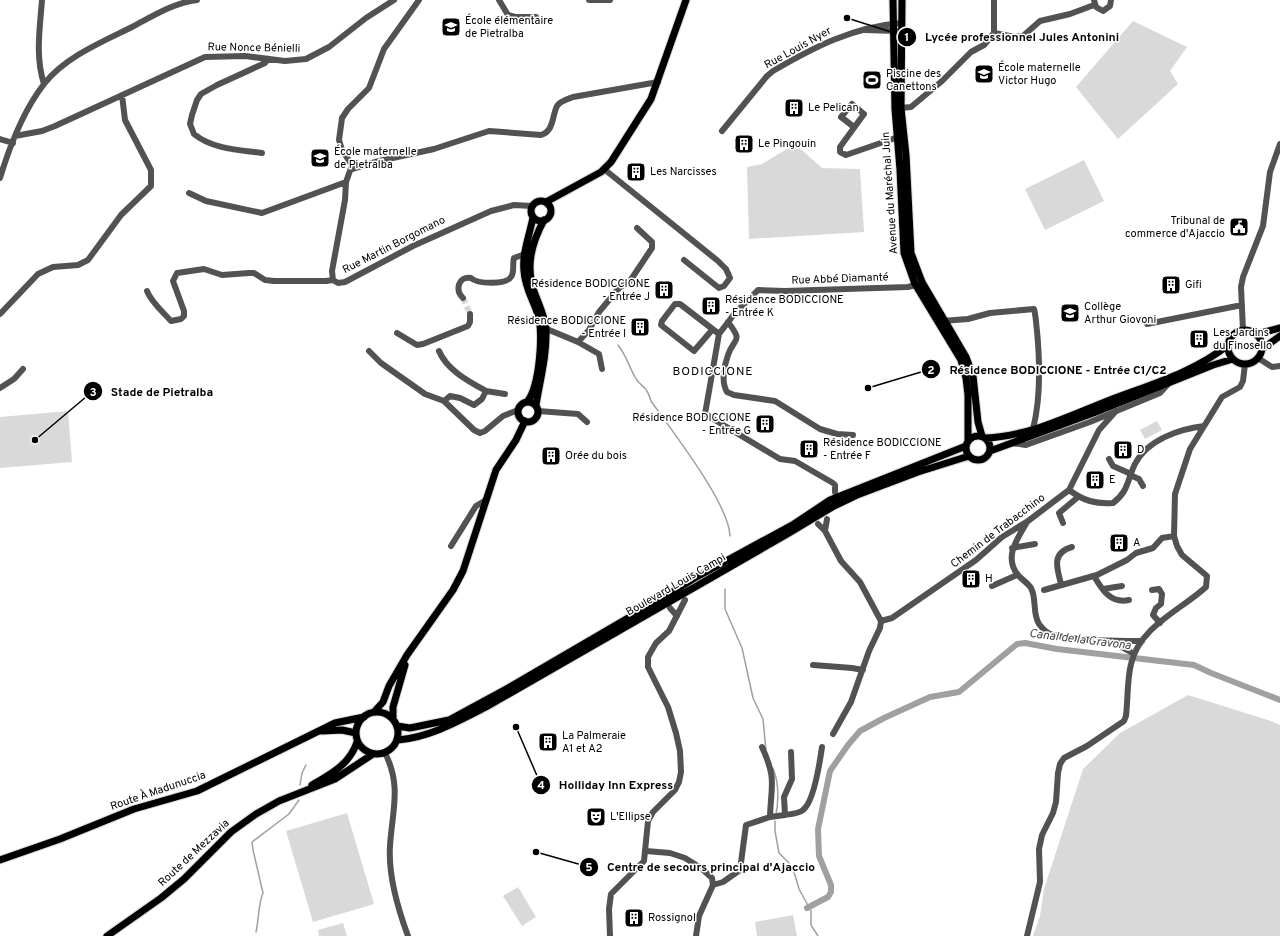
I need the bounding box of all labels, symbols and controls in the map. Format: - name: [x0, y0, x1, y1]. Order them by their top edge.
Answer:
- place label: École élémentaire de Pietralba: [465, 13, 553, 41]
- school or university icon: École élémentaire de Pietralba: [440, 16, 462, 38]
- street label: Rue Louis Nyer: [762, 23, 835, 72]
- callout: Lycée professionnel Jules Antonini: [897, 25, 1128, 49]
- text: 1: [905, 30, 909, 46]
- text: Lycée professionnel Jules Antonini: [925, 30, 1119, 46]
- street label: Rue Nonce Bénielli: [207, 40, 301, 56]
- place label: École maternelle Victor Hugo: [998, 60, 1081, 88]
- school or university icon: École maternelle Victor Hugo: [973, 63, 995, 85]
- place label: Piscine des Canettons: [886, 67, 941, 94]
- sports icon: Piscine des Canettons: [861, 69, 883, 91]
- building icon: Le Pelican: [783, 97, 805, 119]
- place label: Le Pelican: [808, 101, 859, 115]
- street label: Avenue du Maréchal Juin: [879, 131, 901, 255]
- building icon: Le Pingouin: [733, 133, 755, 155]
- place label: Le Pingouin: [758, 137, 816, 151]
- place label: École maternelle de Pietralba: [334, 144, 417, 172]
- school or university icon: École maternelle de Pietralba: [309, 147, 331, 169]
- building icon: Les Narcisses: [625, 161, 647, 183]
- place label: Les Narcisses: [650, 165, 717, 179]
- street label: Rue Martin Borgomano: [340, 213, 448, 277]
- place label: Tribunal de commerce d'Ajaccio: [1125, 214, 1225, 241]
- public building icon: Tribunal de commerce d'Ajaccio: [1228, 216, 1250, 238]
- street label: Rue Abbé Diamanté: [791, 270, 889, 288]
- building icon: Gifi: [1160, 274, 1182, 296]
- place label: Résidence BODICCIONE - Entrée J: [531, 277, 650, 304]
- place label: Gifi: [1185, 278, 1202, 292]
- building icon: Résidence BODICCIONE - Entrée J: [653, 279, 675, 301]
- place label: Résidence BODICCIONE - Entrée K: [725, 293, 844, 320]
- building icon: Résidence BODICCIONE - Entrée K: [700, 295, 722, 317]
- place label: Collège Arthur Giovoni: [1084, 300, 1156, 327]
- school or university icon: Collège Arthur Giovoni: [1059, 302, 1081, 324]
- place label: Résidence BODICCIONE - Entrée I: [507, 314, 626, 341]
- building icon: Résidence BODICCIONE - Entrée I: [629, 316, 651, 338]
- place label: Les Jardins du Finosello: [1213, 326, 1272, 353]
- building icon: Les Jardins du Finosello: [1188, 328, 1210, 350]
- callout: Résidence BODICCIONE - Entrée C1/C2: [921, 357, 1174, 381]
- text: 2: [927, 363, 935, 379]
- text: Résidence BODICCIONE - Entrée C1/C2: [949, 363, 1167, 379]
- district label: BODICCIONE: [672, 364, 754, 380]
- callout: Stade de Pietralba: [83, 379, 221, 403]
- text: 3: [89, 385, 97, 401]
- text: Stade de Pietralba: [111, 385, 213, 401]
- place label: Résidence BODICCIONE - Entrée G: [632, 411, 751, 438]
- building icon: Résidence BODICCIONE - Entrée G: [754, 413, 776, 435]
- place label: Résidence BODICCIONE - Entrée F: [823, 436, 942, 463]
- building icon: Résidence BODICCIONE - Entrée F: [798, 438, 820, 460]
- building icon: D: [1112, 439, 1134, 461]
- place label: D: [1137, 443, 1145, 457]
- building icon: Orée du bois: [540, 445, 562, 467]
- place label: Orée du bois: [565, 449, 627, 463]
- building icon: E: [1084, 469, 1106, 491]
- place label: E: [1109, 473, 1116, 487]
- street label: Chemin de Trabacchino: [948, 491, 1048, 571]
- building icon: A: [1108, 532, 1130, 554]
- place label: A: [1133, 536, 1140, 550]
- street label: Boulevard Louis Campi: [624, 551, 728, 619]
- building icon: H: [960, 568, 982, 590]
- place label: H: [985, 572, 993, 586]
- water label: Canal de la Gravona: [1028, 626, 1133, 654]
- place label: La Palmeraie A1 et A2: [562, 729, 626, 756]
- building icon: La Palmeraie A1 et A2: [537, 731, 559, 753]
- street label: Route À Madunuccia: [108, 767, 208, 814]
- callout: Holliday Inn Express: [531, 773, 681, 797]
- text: 4: [537, 778, 545, 794]
- text: Holliday Inn Express: [559, 778, 673, 794]
- theatre icon: L'Ellipse: [585, 806, 607, 828]
- place label: L'Ellipse: [610, 810, 651, 824]
- street label: Route de Mezzavia: [155, 816, 233, 890]
- callout: Centre de secours principal d'Ajaccio: [579, 855, 823, 879]
- text: 5: [585, 860, 593, 876]
- text: Centre de secours principal d'Ajaccio: [607, 860, 815, 876]
- building icon: Rossignol: [623, 907, 645, 929]
- place label: Rossignol: [648, 911, 696, 925]

